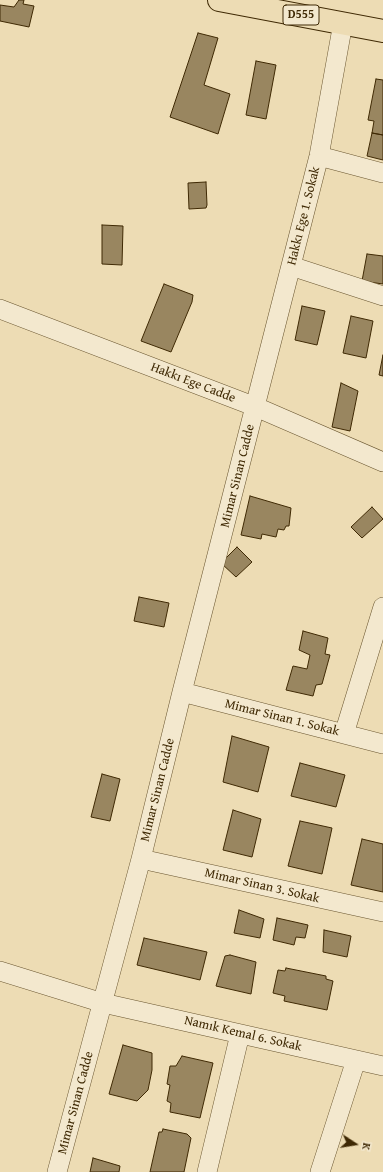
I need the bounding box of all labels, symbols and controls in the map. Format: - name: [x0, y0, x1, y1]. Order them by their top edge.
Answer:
- road number: D555: [283, 5, 319, 25]
- street label: Hakkı Ege 1. Sokak: [284, 165, 324, 267]
- street label: Hakkı Ege Cadde: [148, 360, 238, 406]
- street label: Mimar Sinan Cadde: [218, 423, 258, 529]
- street label: Mimar Sinan 1. Sokak: [223, 696, 341, 740]
- street label: Mimar Sinan Cadde: [138, 737, 178, 843]
- street label: Mimar Sinan 3. Sokak: [203, 865, 321, 907]
- street label: Namık Kemal 6. Sokak: [183, 1013, 303, 1055]
- street label: Mimar Sinan Cadde: [55, 1050, 97, 1156]
- north arrow: [335, 1124, 375, 1164]
- text: K: [358, 1141, 375, 1152]

